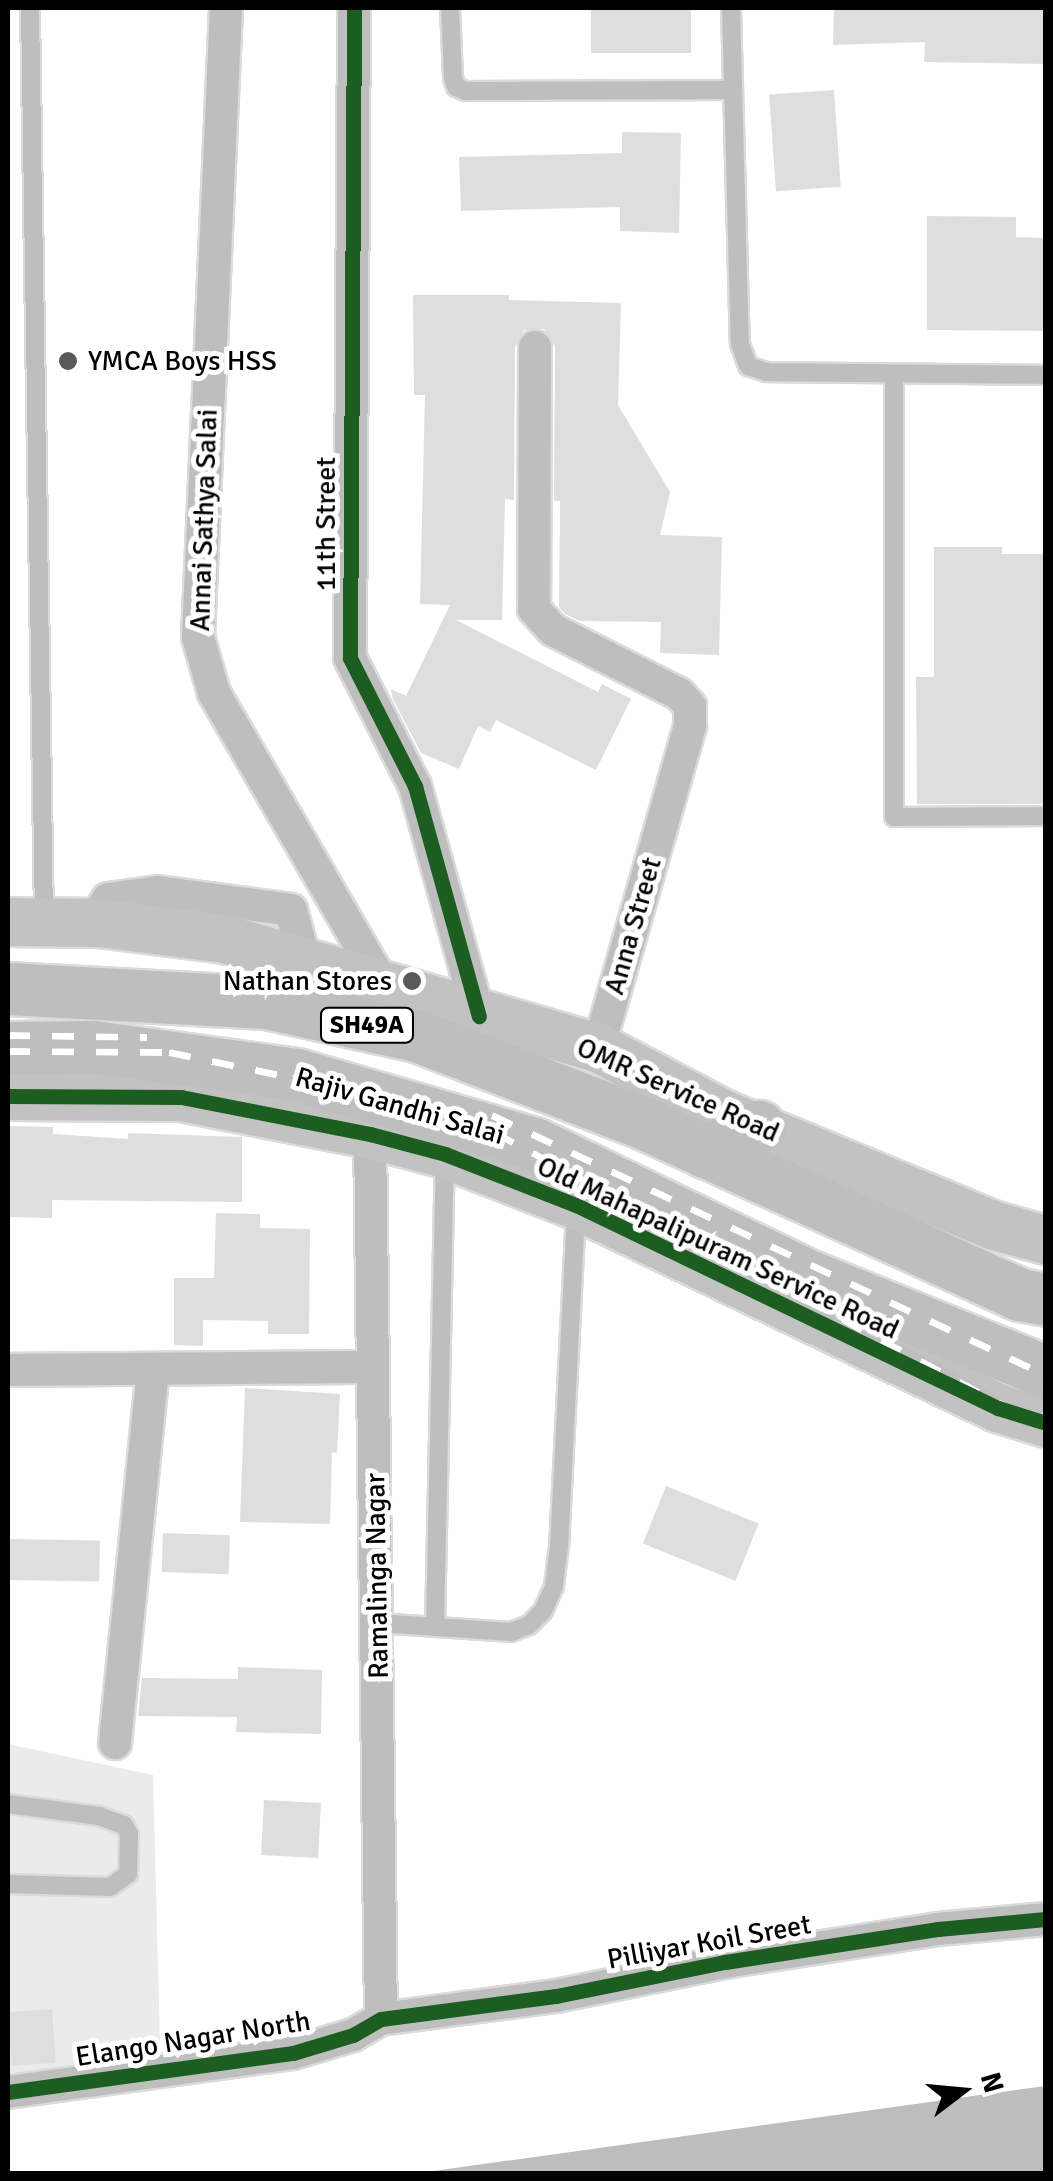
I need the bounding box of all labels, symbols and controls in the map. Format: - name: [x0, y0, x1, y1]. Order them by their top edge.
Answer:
- place label: YMCA Boys HSS: [88, 344, 277, 378]
- marker: YMCA Boys HSS: [57, 350, 79, 372]
- street label: Annai Sathya Salai: [183, 408, 225, 632]
- street label: 11th Street: [309, 457, 343, 591]
- street label: Anna Street: [597, 854, 669, 998]
- place label: Nathan Stores: [223, 964, 392, 998]
- marker: Nathan Stores: [401, 970, 423, 992]
- road number: SH49A: [320, 1005, 414, 1045]
- street label: OMR Service Road: [572, 1030, 784, 1150]
- street label: Rajiv Gandhi Salai: [292, 1060, 508, 1152]
- street label: Old Mahapalipuram Service Road: [532, 1149, 904, 1347]
- street label: Ramalinga Nagar: [358, 1473, 396, 1679]
- street label: Pilliyar Koil Sreet: [605, 1908, 813, 1976]
- street label: Elango Nagar North: [73, 2004, 313, 2074]
- north arrow: [913, 2041, 1013, 2141]
- text: N: [973, 2069, 1011, 2097]

